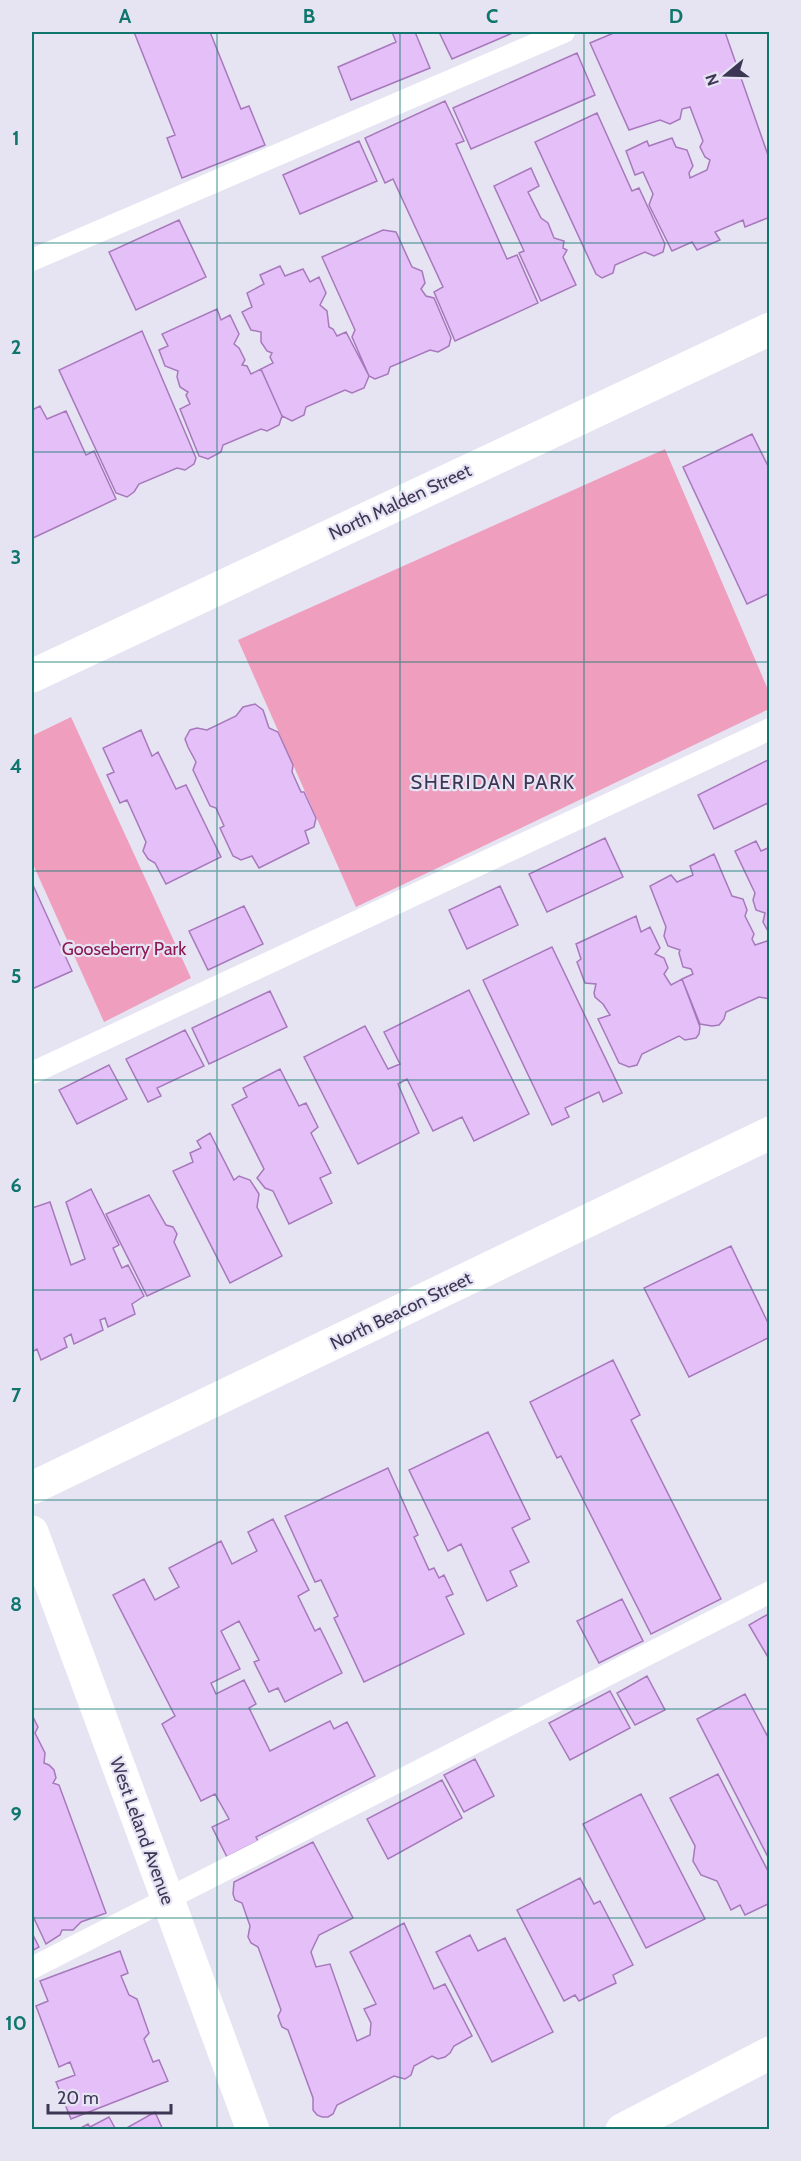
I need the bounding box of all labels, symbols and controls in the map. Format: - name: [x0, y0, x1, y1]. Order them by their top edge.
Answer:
- text: A: [119, 4, 132, 28]
- text: B: [303, 4, 315, 28]
- text: C: [486, 4, 498, 28]
- text: D: [669, 4, 683, 28]
- north arrow: [696, 45, 756, 105]
- text: N: [701, 71, 723, 88]
- text: 1: [12, 126, 20, 150]
- text: 2: [11, 335, 21, 359]
- street label: North Malden Street: [325, 459, 475, 545]
- text: 3: [11, 545, 21, 569]
- text: 4: [10, 754, 22, 778]
- district label: SHERIDAN PARK: [410, 770, 576, 794]
- park label: Gooseberry Park: [62, 938, 187, 960]
- text: 5: [11, 964, 21, 988]
- text: 6: [10, 1173, 22, 1197]
- street label: North Beacon Street: [327, 1267, 475, 1355]
- text: 7: [11, 1383, 22, 1407]
- text: 8: [10, 1592, 22, 1616]
- street label: West Leland Avenue: [105, 1754, 179, 1908]
- text: 9: [10, 1802, 22, 1826]
- text: 10: [5, 2011, 27, 2035]
- scale bar: [48, 2077, 171, 2115]
- text: 20 m: [57, 2087, 99, 2109]

